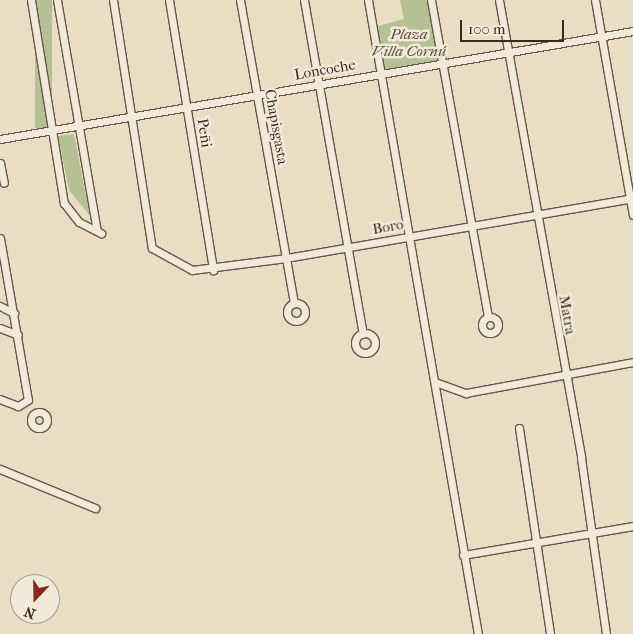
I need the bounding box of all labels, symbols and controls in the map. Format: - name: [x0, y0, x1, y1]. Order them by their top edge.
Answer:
- scale bar: [463, 10, 567, 42]
- text: 100 m: [468, 20, 506, 38]
- park label: Plaza Villa Cornú: [372, 25, 446, 60]
- street label: Loncoche: [293, 56, 357, 84]
- street label: Chapisgasta: [261, 88, 291, 166]
- street label: Peñi: [193, 117, 215, 149]
- street label: Boro: [371, 215, 405, 239]
- street label: Matra: [555, 294, 579, 336]
- north arrow: [10, 574, 60, 624]
- text: N: [22, 603, 38, 622]

